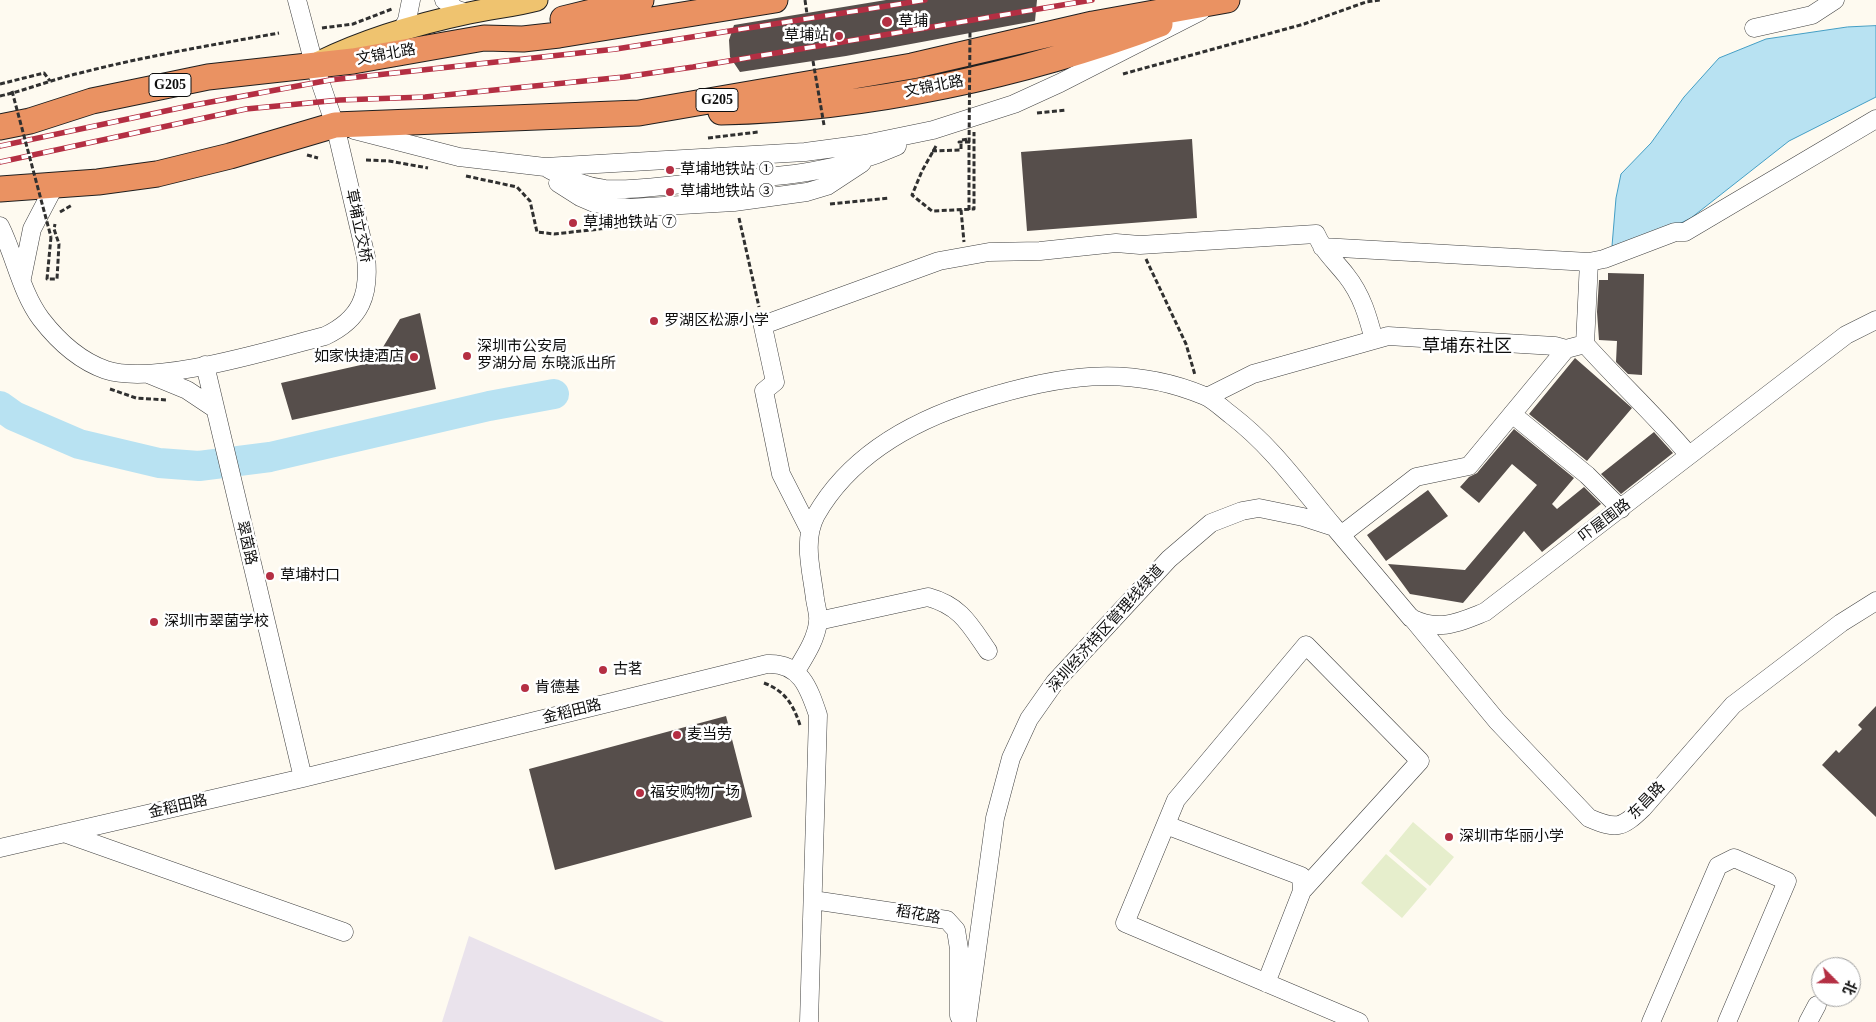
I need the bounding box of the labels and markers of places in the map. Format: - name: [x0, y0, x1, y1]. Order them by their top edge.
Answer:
- place label: 草埔: [898, 13, 928, 31]
- marker: 草埔: [880, 15, 894, 29]
- place label: 草埔站: [784, 27, 829, 45]
- marker: 草埔站: [833, 30, 845, 42]
- place label: 草埔地铁站 ①: [680, 161, 774, 179]
- marker: 草埔地铁站 ①: [664, 164, 676, 176]
- place label: 草埔地铁站 ③: [680, 183, 774, 201]
- marker: 草埔地铁站 ③: [664, 186, 676, 198]
- place label: 草埔地铁站 ⑦: [583, 214, 677, 232]
- marker: 草埔地铁站 ⑦: [567, 217, 579, 229]
- place label: 罗湖区松源小学: [664, 312, 769, 330]
- marker: 罗湖区松源小学: [648, 315, 660, 327]
- place label: 深圳市公安局 罗湖分局 东晓派出所: [477, 338, 616, 373]
- place label: 如家快捷酒店: [314, 348, 404, 366]
- marker: 深圳市公安局 罗湖分局 东晓派出所: [461, 350, 473, 362]
- marker: 如家快捷酒店: [408, 351, 420, 363]
- place label: 草埔村口: [280, 567, 340, 585]
- marker: 草埔村口: [264, 570, 276, 582]
- place label: 深圳市翠菌学校: [164, 613, 269, 631]
- marker: 深圳市翠菌学校: [148, 616, 160, 628]
- place label: 古茗: [613, 661, 643, 679]
- marker: 古茗: [597, 664, 609, 676]
- place label: 肯德基: [535, 679, 580, 697]
- marker: 肯德基: [519, 682, 531, 694]
- place label: 麦当劳: [687, 726, 732, 744]
- marker: 麦当劳: [671, 729, 683, 741]
- place label: 福安购物广场: [650, 784, 740, 802]
- marker: 福安购物广场: [634, 787, 646, 799]
- place label: 深圳市华丽小学: [1459, 828, 1564, 846]
- marker: 深圳市华丽小学: [1443, 831, 1455, 843]

